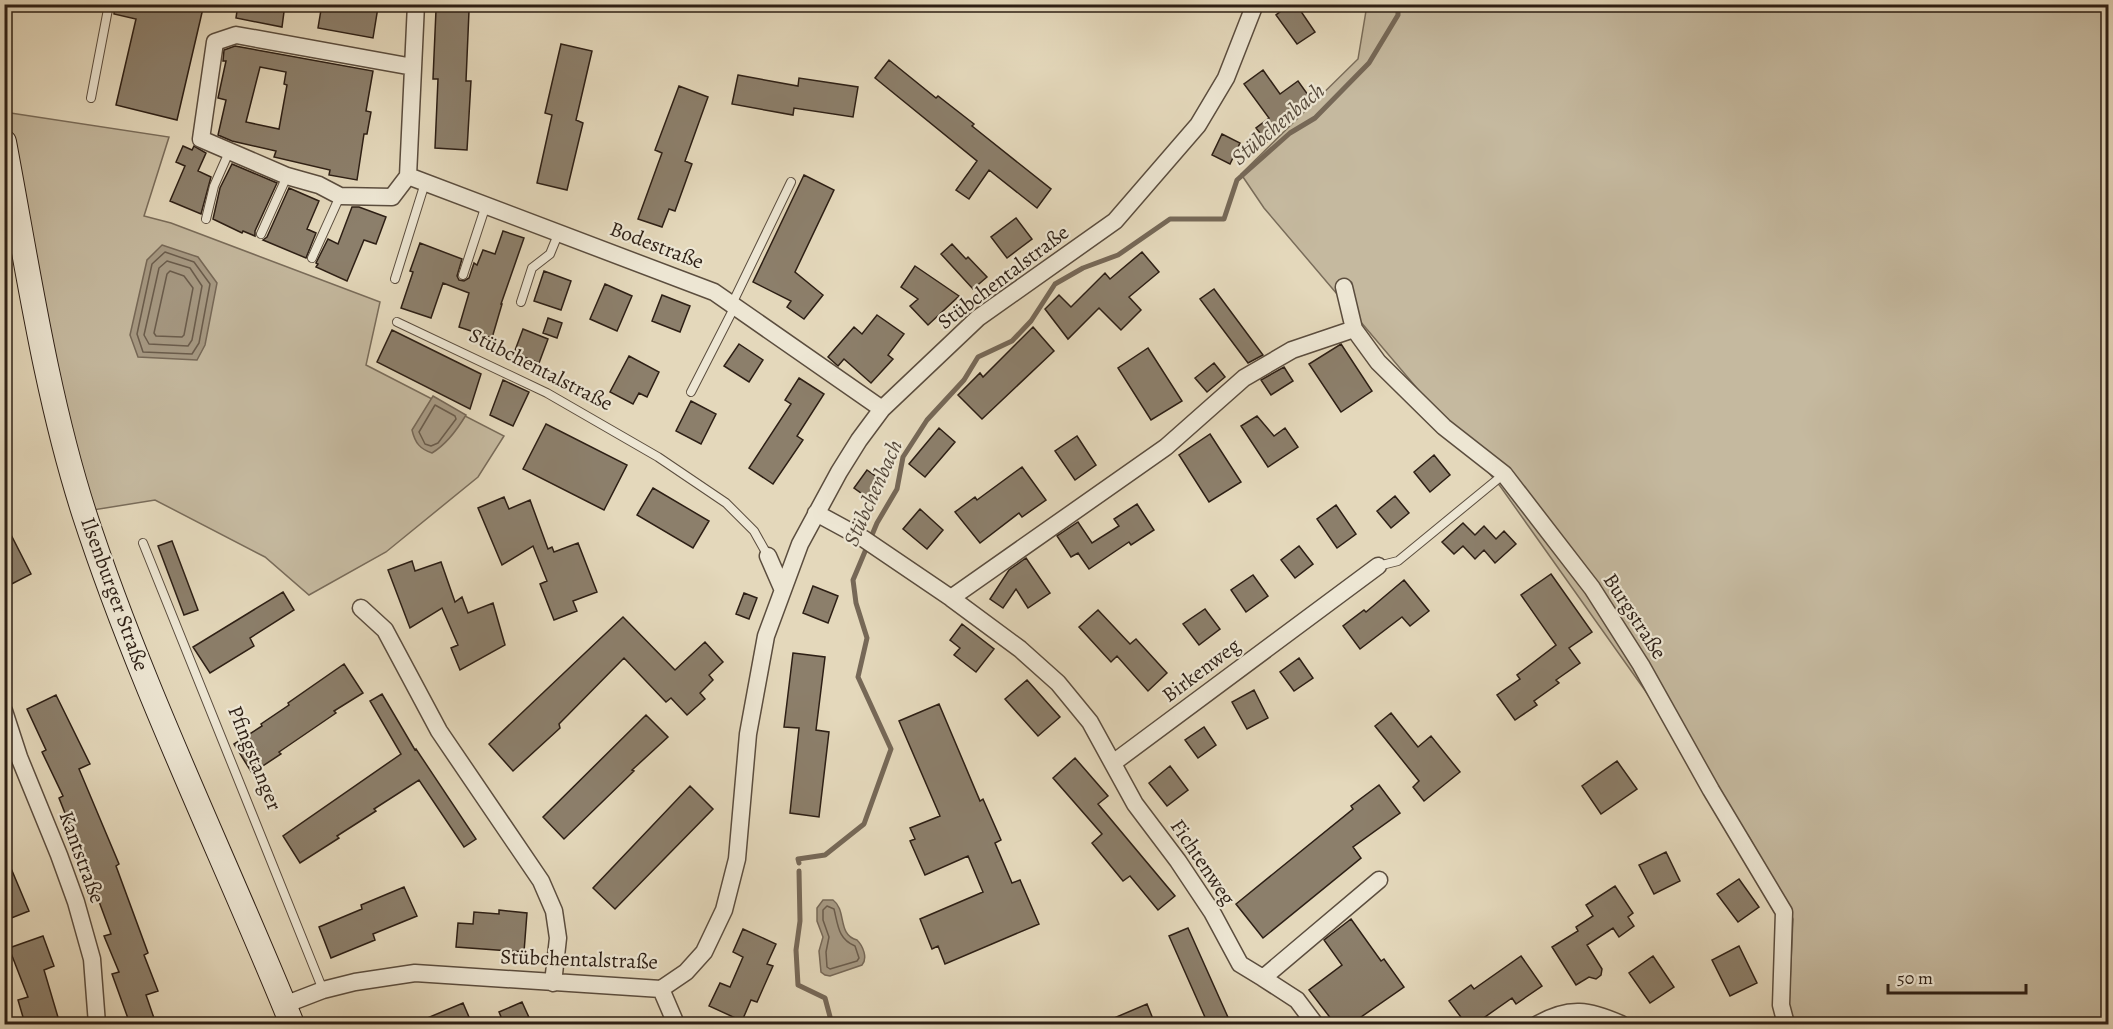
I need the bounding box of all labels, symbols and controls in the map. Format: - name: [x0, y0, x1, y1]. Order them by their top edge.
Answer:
- water label: Stübchenbach: [1225, 76, 1331, 172]
- street label: Bodestraße: [606, 214, 708, 276]
- street label: Stübchentalstraße: [932, 218, 1074, 336]
- street label: Stübchentalstraße: [464, 321, 618, 417]
- water label: Stübchenbach: [836, 435, 910, 551]
- street label: Ilsenburger Straße: [74, 513, 156, 675]
- street label: Burgstraße: [1597, 568, 1673, 664]
- street label: Birkenweg: [1156, 631, 1246, 709]
- street label: Pfingstanger: [221, 701, 289, 815]
- street label: Kantstraße: [52, 807, 112, 907]
- street label: Fichtenweg: [1164, 814, 1242, 911]
- street label: Stübchentalstraße: [500, 942, 658, 976]
- scale bar: [1888, 957, 2026, 995]
- text: 50 m: [1897, 966, 1933, 990]

